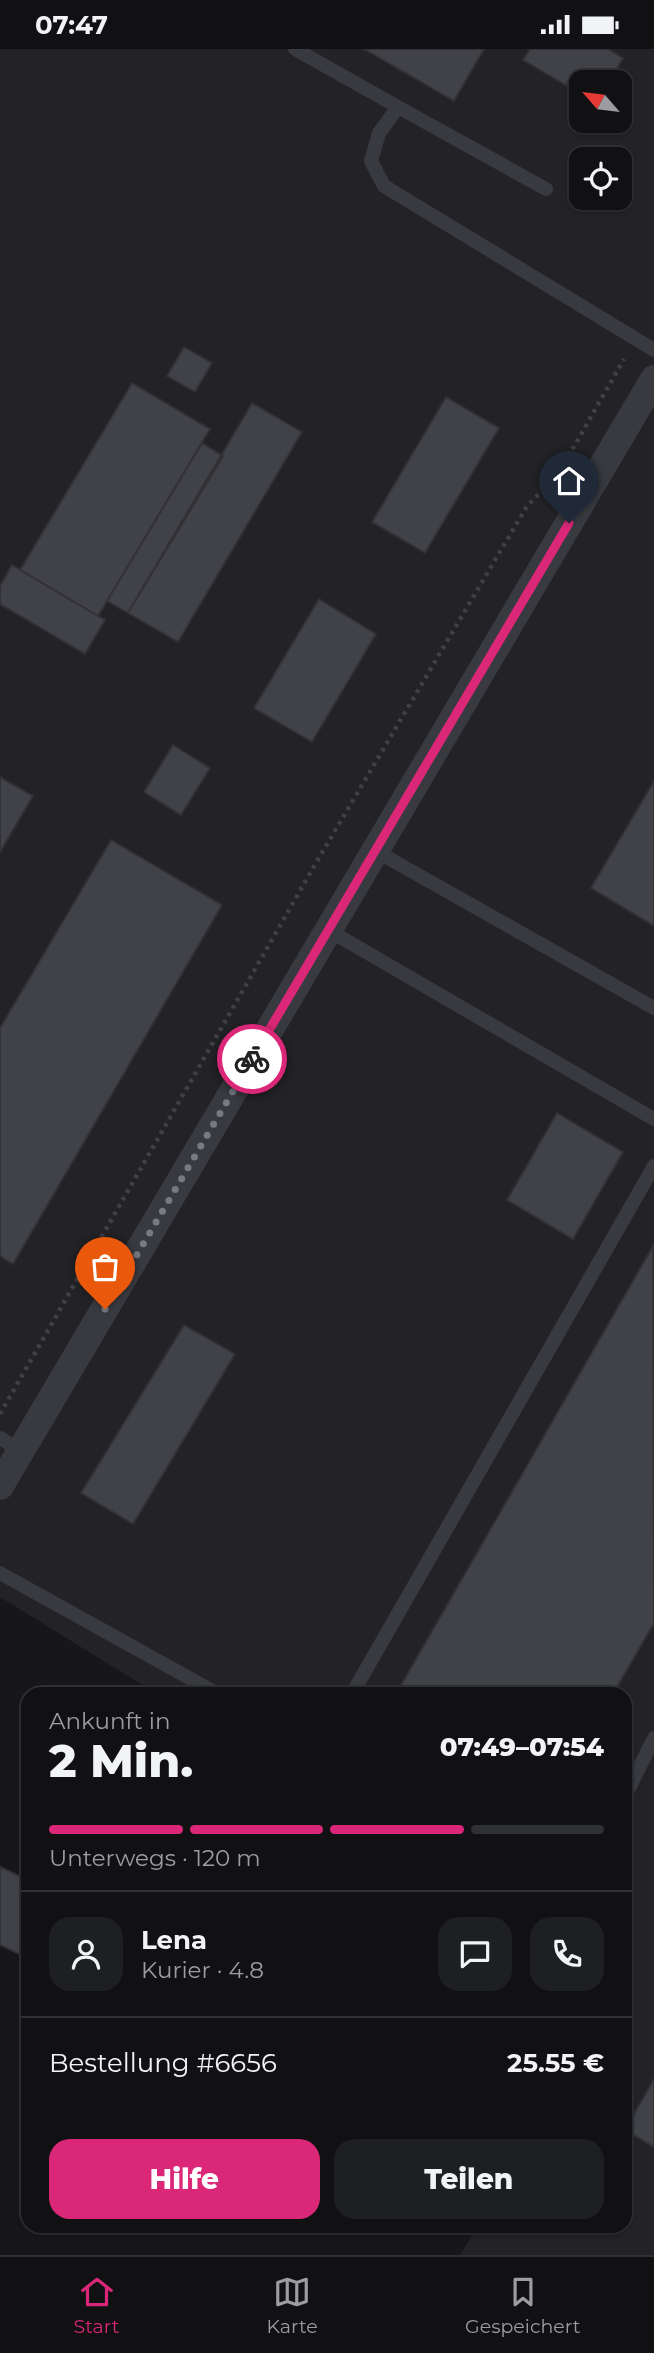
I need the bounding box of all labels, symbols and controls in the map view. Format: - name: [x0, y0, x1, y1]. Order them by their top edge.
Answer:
- text: 07:47: [35, 9, 108, 41]
- north arrow: [569, 70, 632, 133]
- map controls: [569, 70, 632, 210]
- button: locate: [569, 147, 632, 210]
- pin: [539, 451, 599, 523]
- icon: home: [550, 462, 588, 500]
- courier: [217, 1024, 287, 1094]
- icon: bike: [233, 1040, 271, 1078]
- pin: [75, 1237, 135, 1309]
- icon: bag: [86, 1248, 124, 1286]
- text: Ankunft in: [49, 1707, 170, 1735]
- text: 07:49–07:54: [440, 1731, 604, 1763]
- text: 2 Min.: [49, 1732, 193, 1789]
- text: Unterwegs · 120 m: [49, 1844, 261, 1872]
- button: person: [49, 1917, 123, 1991]
- button: chat: [438, 1917, 512, 1991]
- button: phone: [530, 1917, 604, 1991]
- text: Lena: [141, 1924, 207, 1956]
- text: Kurier · 4.8: [141, 1956, 264, 1984]
- text: Bestellung #6656: [49, 2047, 277, 2079]
- text: 25.55 €: [507, 2047, 604, 2079]
- button: Hilfe: [49, 2139, 320, 2219]
- button: Teilen: [334, 2139, 604, 2219]
- tab: Start: [74, 2273, 119, 2338]
- tab: Karte: [267, 2273, 318, 2338]
- tab: Gespeichert: [465, 2273, 580, 2338]

